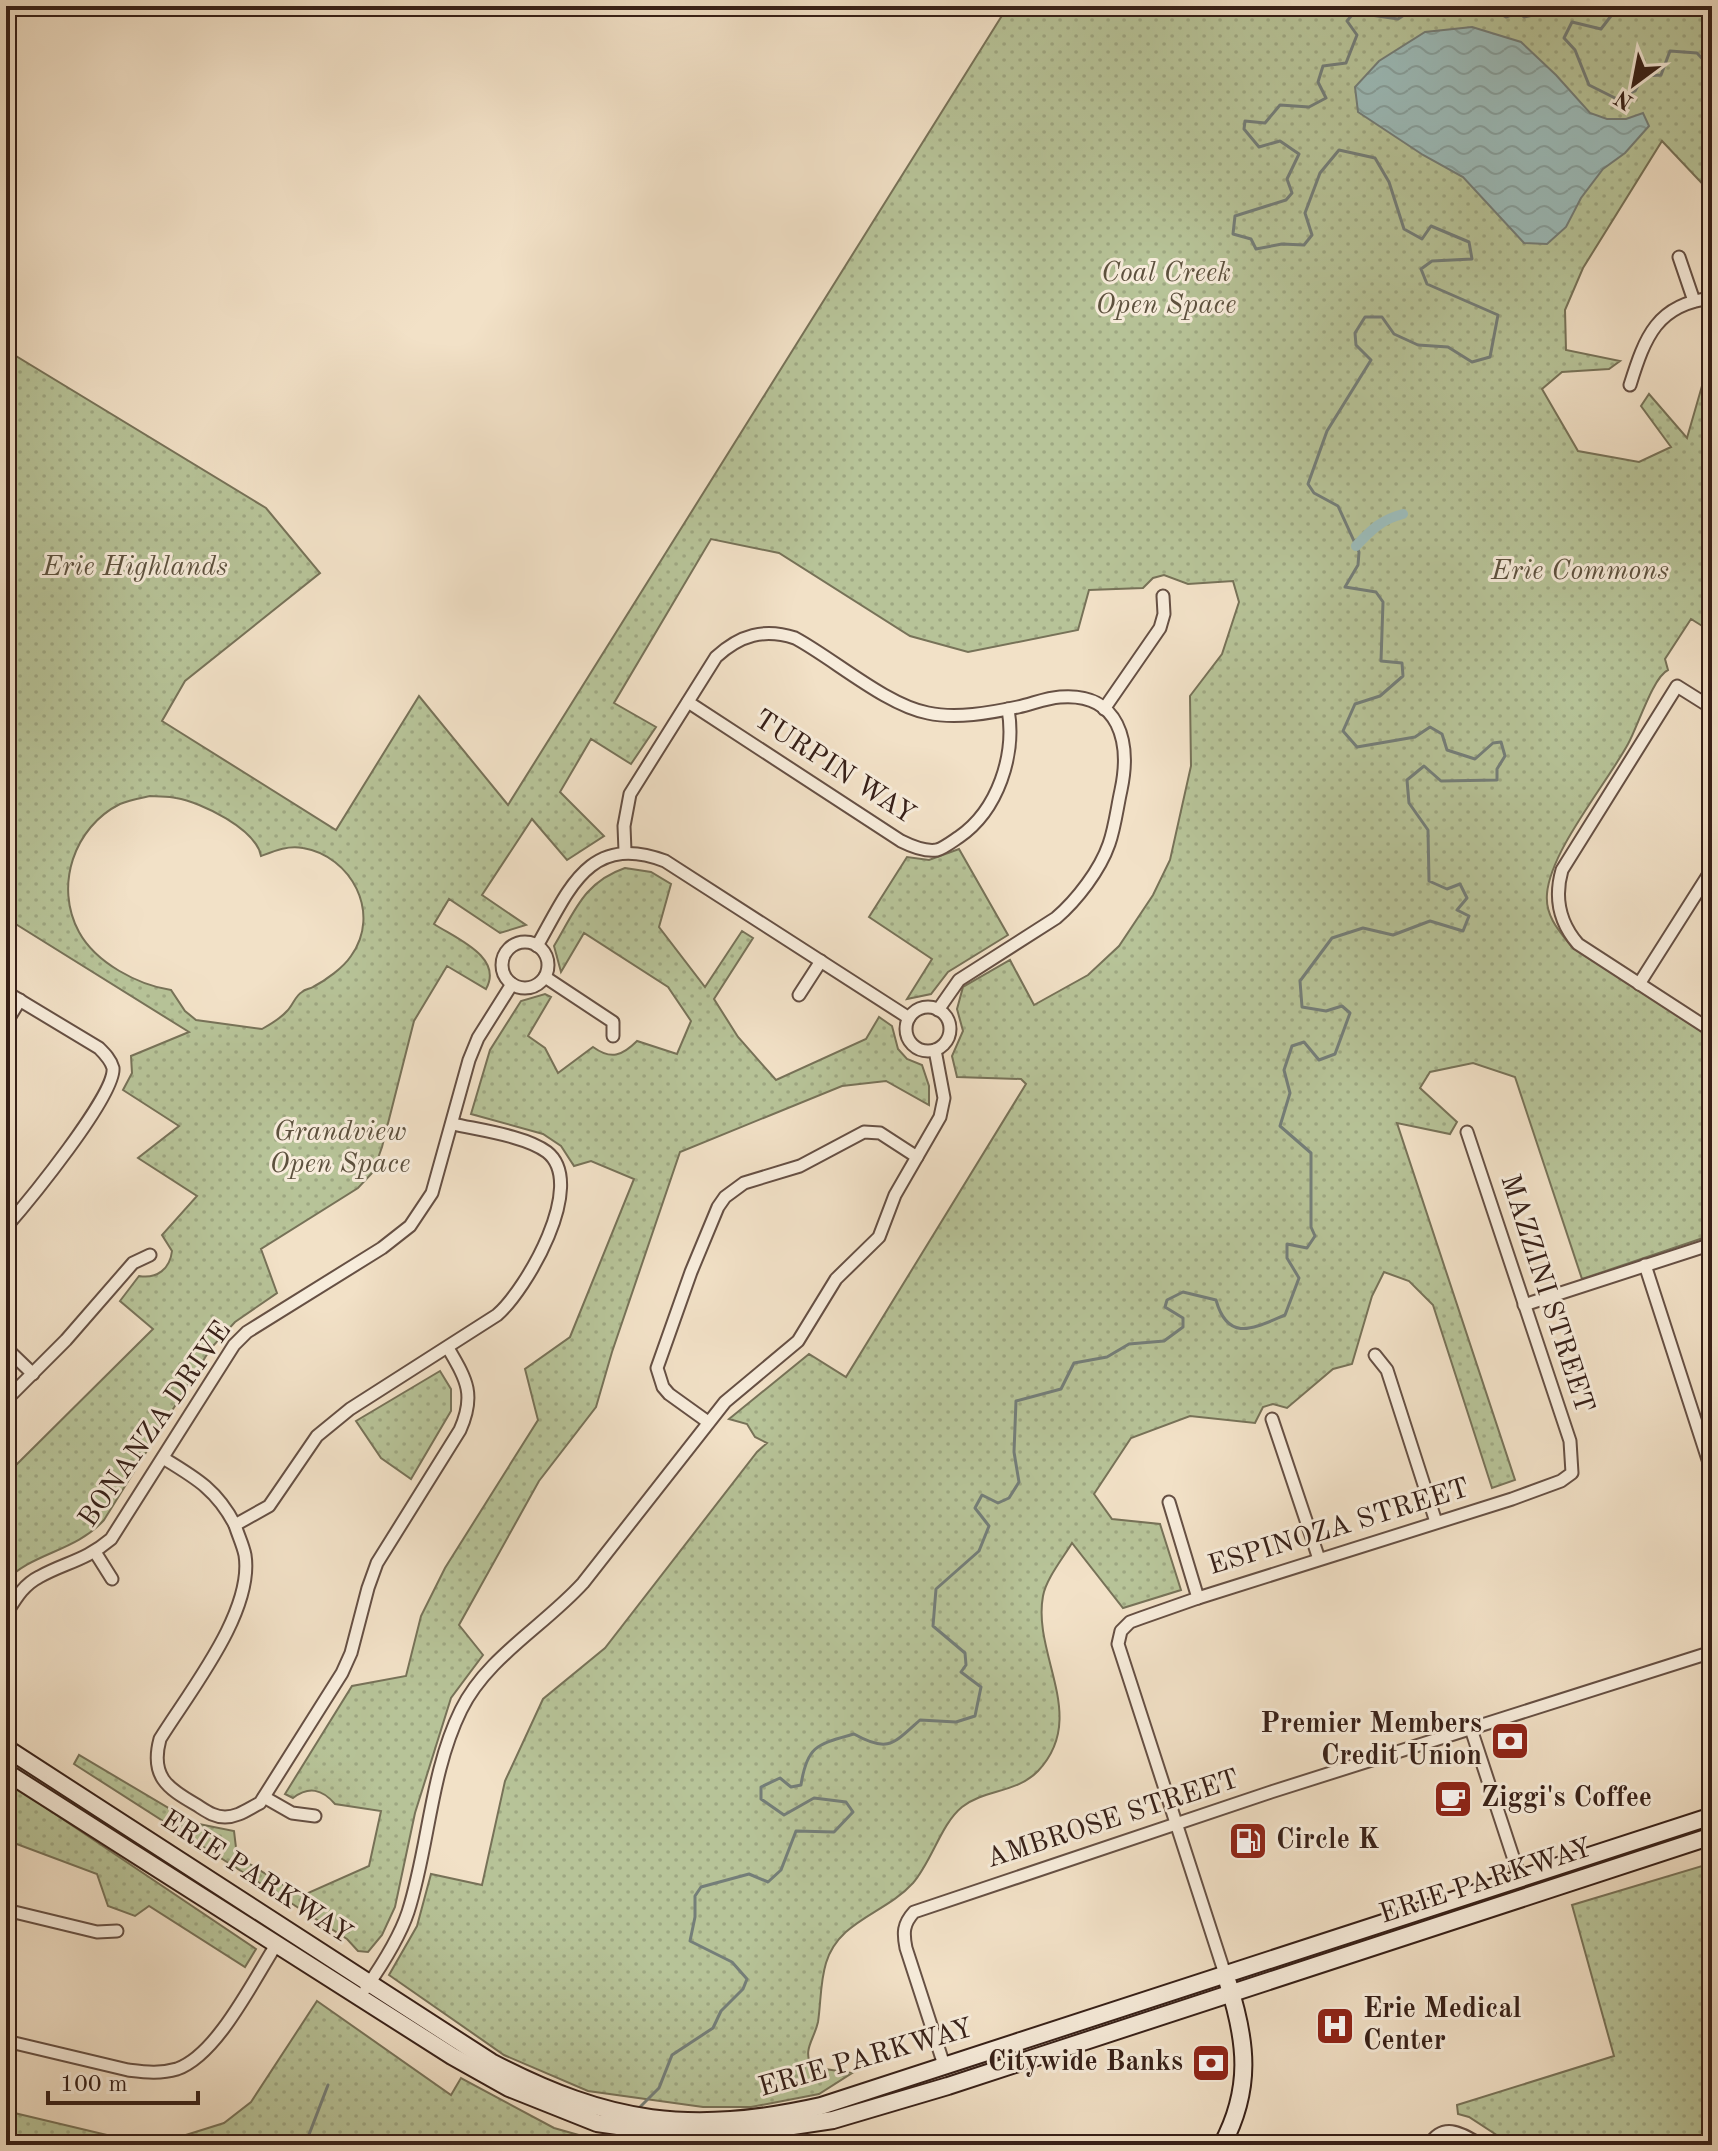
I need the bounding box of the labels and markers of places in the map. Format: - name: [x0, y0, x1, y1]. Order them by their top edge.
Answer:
- place label: Premier Members Credit Union: [1260, 1711, 1482, 1771]
- bank icon: Premier Members Credit Union: [1489, 1720, 1531, 1762]
- cafe icon: Ziggi's Coffee: [1432, 1778, 1474, 1820]
- place label: Ziggi's Coffee: [1481, 1785, 1652, 1813]
- fuel station icon: Circle K: [1227, 1820, 1269, 1862]
- place label: Circle K: [1276, 1827, 1379, 1855]
- place label: Erie Medical Center: [1363, 1996, 1522, 2056]
- hospital icon: Erie Medical Center: [1314, 2005, 1356, 2047]
- bank icon: Citywide Banks: [1190, 2042, 1232, 2084]
- place label: Citywide Banks: [988, 2049, 1183, 2077]

